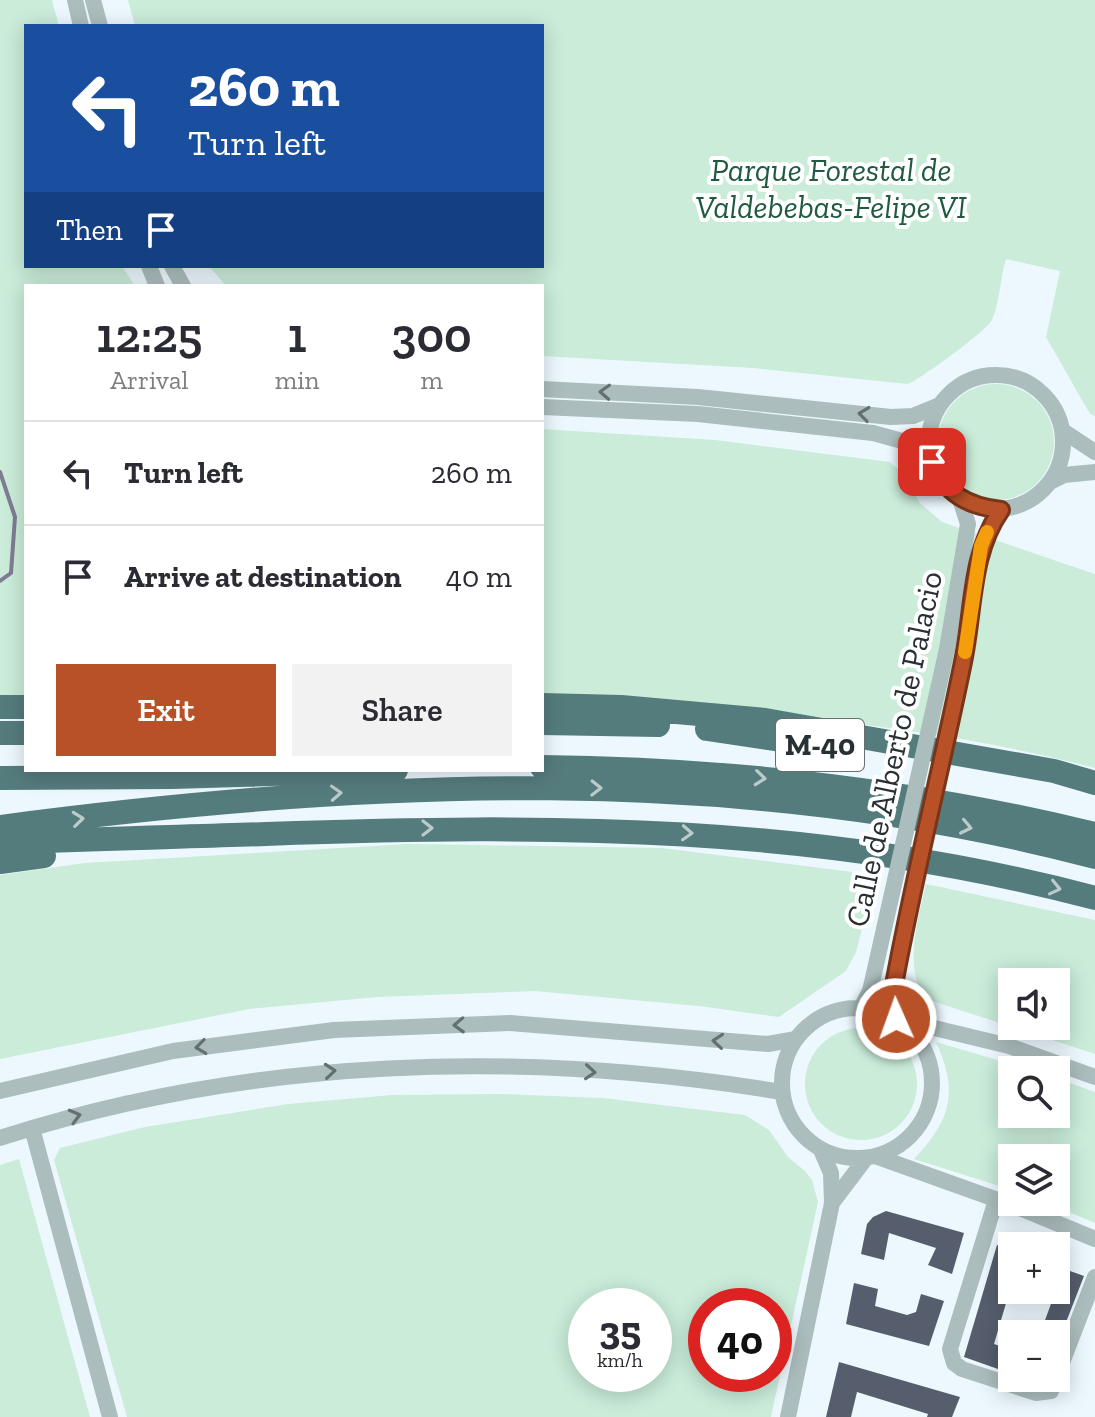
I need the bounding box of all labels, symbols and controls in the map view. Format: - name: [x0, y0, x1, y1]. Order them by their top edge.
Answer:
- text: 260 m: [188, 53, 340, 120]
- icon: left: [56, 56, 160, 160]
- text: Turn left: [188, 121, 326, 164]
- park label: Parque Forestal de Valdebebas-Felipe VI: [695, 151, 967, 226]
- icon: arrive: [139, 208, 183, 252]
- text: Then: [56, 212, 123, 248]
- text: 12:25: [96, 307, 202, 364]
- text: 1: [288, 307, 307, 364]
- text: 300: [392, 307, 472, 364]
- text: Arrival: [110, 364, 189, 396]
- text: min: [275, 364, 319, 396]
- text: m: [420, 364, 443, 396]
- one-way arrow: [598, 384, 611, 401]
- one-way arrow: [857, 405, 870, 422]
- pin: [898, 428, 966, 496]
- icon: arrive: [910, 440, 954, 484]
- icon: left: [56, 451, 100, 495]
- text: Turn left: [124, 455, 243, 491]
- text: 260 m: [431, 455, 512, 491]
- icon: arrive: [56, 555, 100, 599]
- text: Arrive at destination: [124, 559, 401, 595]
- text: 40 m: [446, 559, 512, 595]
- street label: Calle de Alberto de Palacio: [838, 568, 950, 930]
- button: Exit: [56, 664, 276, 756]
- button: Share: [292, 664, 512, 756]
- road number: M-40: [776, 719, 864, 771]
- one-way arrow: [753, 770, 766, 787]
- one-way arrow: [590, 780, 603, 797]
- one-way arrow: [330, 785, 343, 802]
- one-way arrow: [71, 811, 84, 828]
- one-way arrow: [959, 818, 972, 835]
- one-way arrow: [421, 819, 434, 837]
- one-way arrow: [681, 824, 694, 841]
- one-way arrow: [1047, 878, 1061, 895]
- map controls: [998, 968, 1070, 1392]
- button: sound: [998, 968, 1070, 1040]
- position arrow: [854, 977, 938, 1061]
- one-way arrow: [452, 1016, 465, 1033]
- one-way arrow: [712, 1032, 725, 1049]
- one-way arrow: [194, 1039, 207, 1056]
- button: search: [998, 1056, 1070, 1128]
- one-way arrow: [324, 1063, 337, 1080]
- one-way arrow: [584, 1063, 597, 1080]
- one-way arrow: [67, 1109, 81, 1125]
- button: layers: [998, 1144, 1070, 1216]
- button: +: [998, 1232, 1070, 1304]
- speed limit sign: 40: [688, 1288, 792, 1392]
- text: 35: [599, 1306, 641, 1354]
- button: −: [998, 1320, 1070, 1392]
- text: km/h: [597, 1348, 643, 1372]

